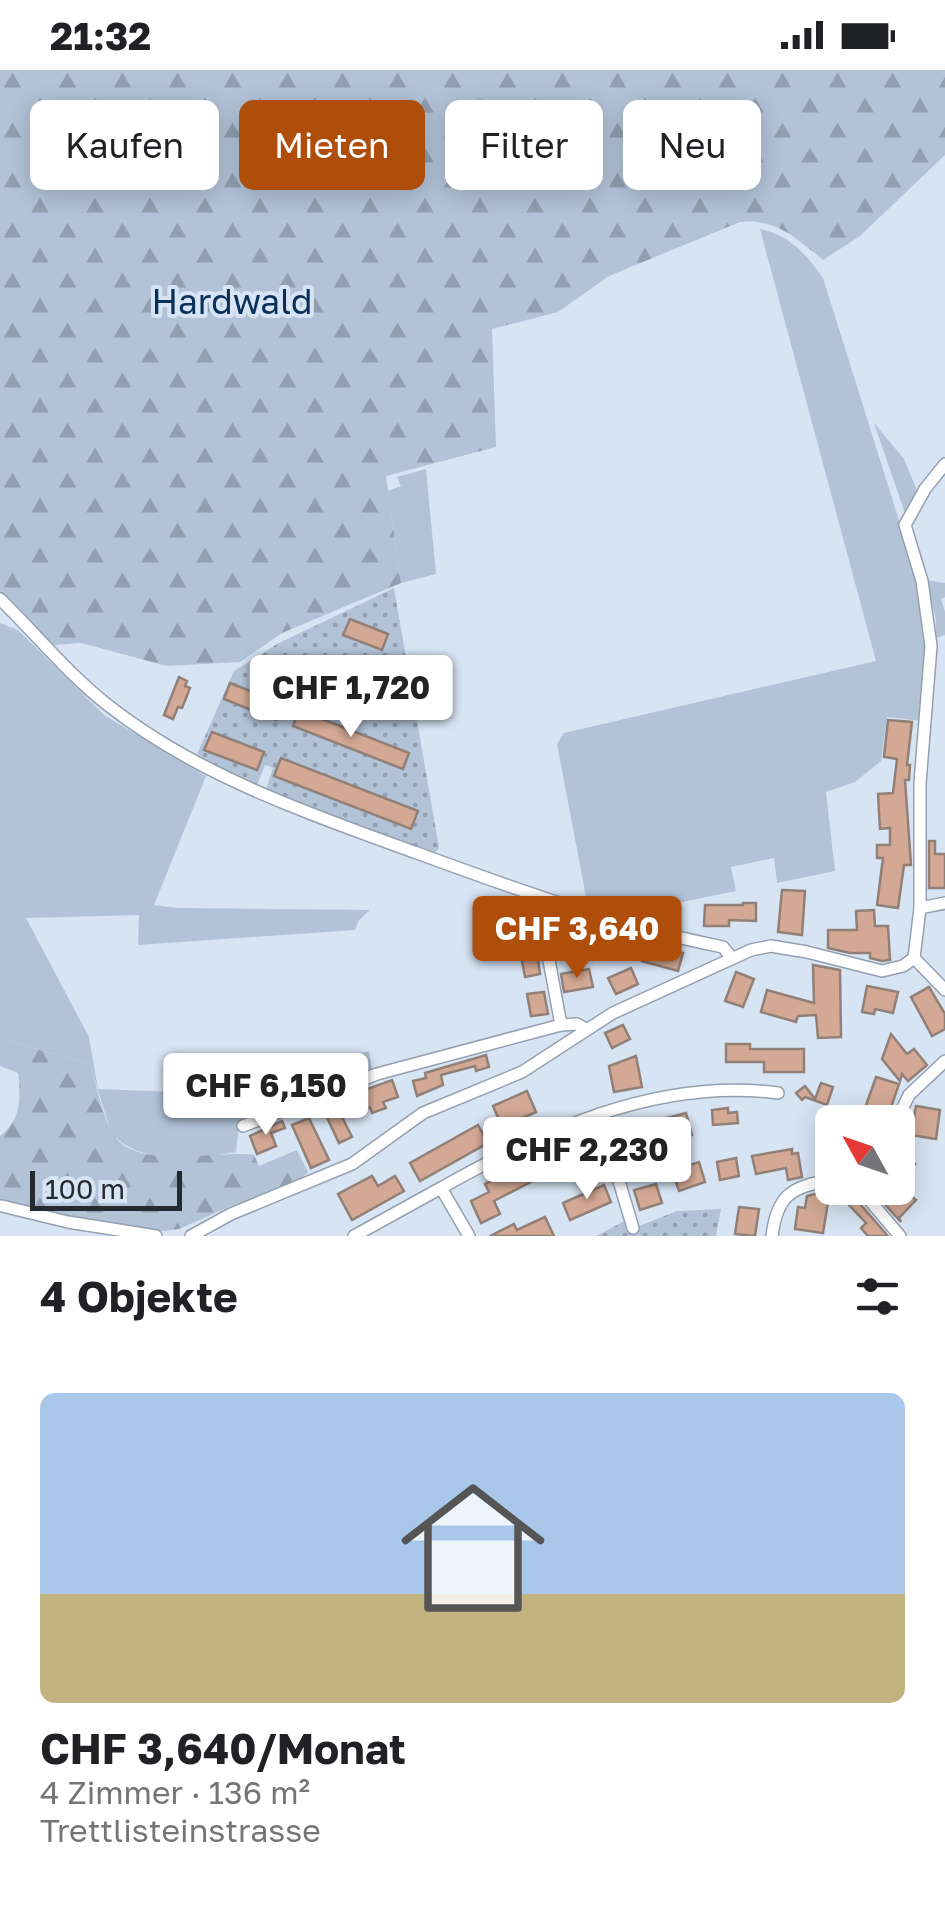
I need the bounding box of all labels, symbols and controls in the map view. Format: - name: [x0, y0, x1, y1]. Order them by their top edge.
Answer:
- text: 21:32: [50, 13, 151, 58]
- chip: Kaufen: [30, 100, 219, 190]
- chip: Mieten: [239, 100, 425, 190]
- chip: Filter: [445, 100, 603, 190]
- chip: Neu: [623, 100, 761, 190]
- park label: Hardwald: [151, 280, 313, 322]
- pin: CHF 1,720: [237, 655, 465, 740]
- text: CHF 1,720: [272, 668, 430, 706]
- pin: CHF 3,640: [463, 896, 691, 981]
- text: CHF 3,640: [495, 909, 659, 947]
- pin: CHF 6,150: [152, 1053, 380, 1138]
- text: CHF 6,150: [185, 1066, 347, 1104]
- north arrow: [815, 1105, 915, 1205]
- map controls: [815, 1105, 915, 1205]
- pin: CHF 2,230: [473, 1117, 701, 1202]
- text: CHF 2,230: [505, 1130, 669, 1168]
- scale bar: [30, 1166, 182, 1210]
- text: 100 m: [45, 1172, 125, 1205]
- icon: filters: [850, 1269, 905, 1324]
- text: 4 Objekte: [40, 1271, 238, 1321]
- icon: home: [383, 1458, 563, 1638]
- text: CHF 3,640/Monat: [40, 1723, 406, 1773]
- text: 4 Zimmer · 136 m²: [40, 1773, 310, 1811]
- text: Trettlisteinstrasse: [40, 1811, 321, 1849]

